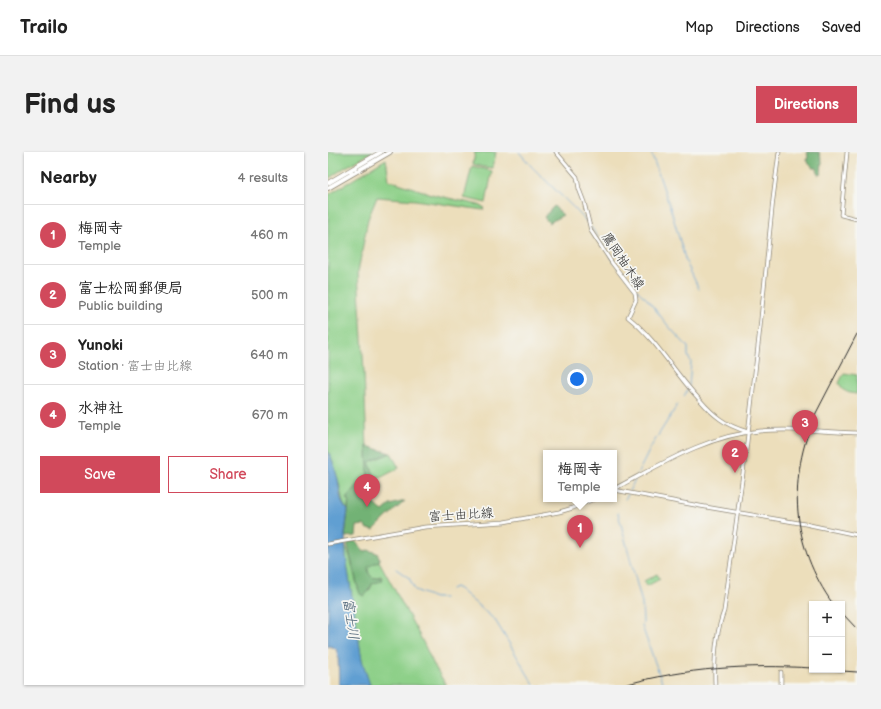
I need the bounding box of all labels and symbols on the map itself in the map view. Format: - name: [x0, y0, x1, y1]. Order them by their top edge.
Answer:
- street label: 鷹岡柚木線: [598, 230, 648, 293]
- your location: [567, 369, 587, 389]
- pin: 3: [792, 410, 818, 443]
- pin: 2: [722, 440, 748, 473]
- pin: 4: [354, 474, 380, 507]
- street label: 富士由比線: [428, 505, 495, 525]
- pin: 1: [567, 515, 593, 548]
- water label: 富士川: [340, 597, 362, 641]

